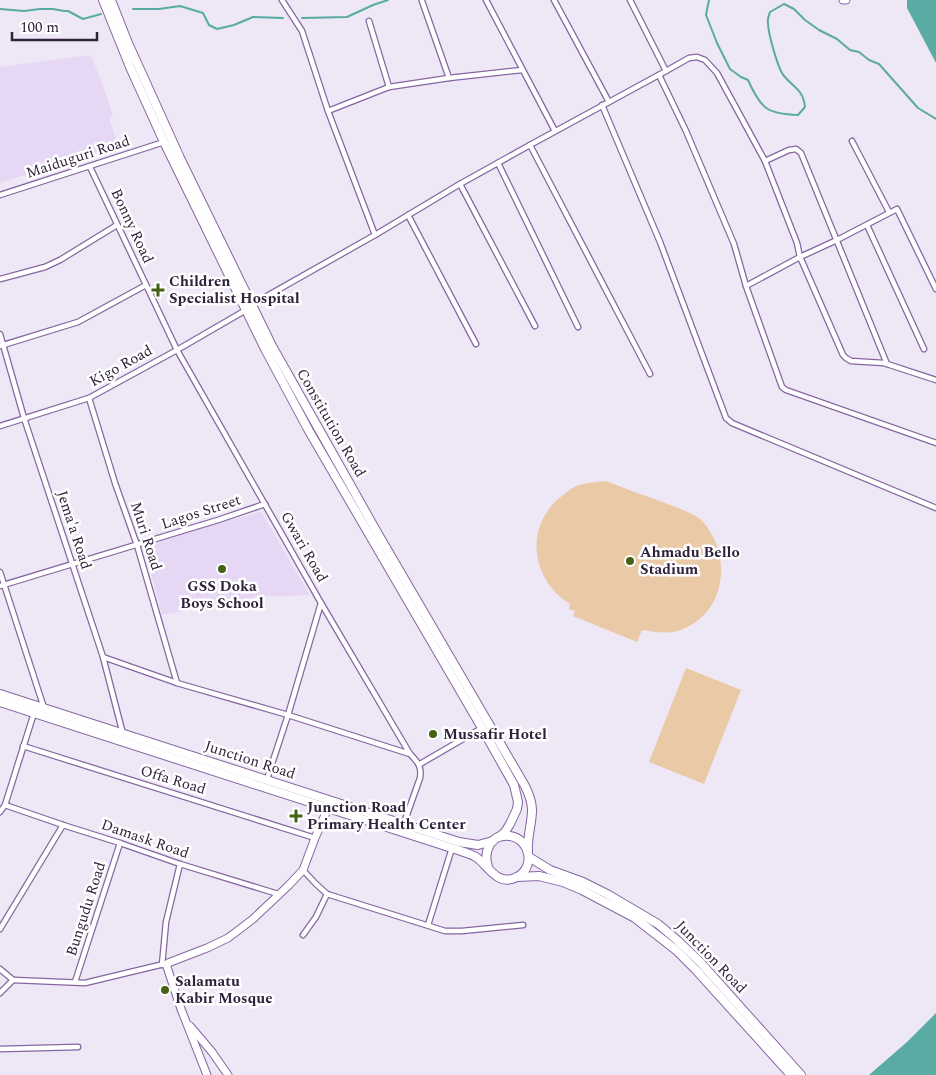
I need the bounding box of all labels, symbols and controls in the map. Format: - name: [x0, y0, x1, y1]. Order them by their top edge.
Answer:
- scale bar: [12, 10, 98, 42]
- text: 100 m: [20, 16, 59, 39]
- street label: Maiduguri Road: [23, 129, 133, 185]
- street label: Bonny Road: [105, 185, 159, 267]
- place label: Children Specialist Hospital: [169, 270, 300, 310]
- marker: Children Specialist Hospital: [151, 283, 165, 297]
- street label: Kigo Road: [85, 339, 157, 393]
- street label: Constitution Road: [290, 364, 372, 482]
- street label: Jema'a Road: [50, 488, 98, 572]
- street label: Lagos Street: [158, 488, 244, 536]
- street label: Muri Road: [124, 499, 168, 573]
- street label: Gwari Road: [274, 507, 334, 587]
- place label: Ahmadu Bello Stadium: [640, 541, 740, 581]
- marker: Ahmadu Bello Stadium: [624, 555, 636, 567]
- marker: GSS Doka Boys School: [216, 563, 228, 575]
- place label: GSS Doka Boys School: [180, 575, 264, 615]
- place label: Mussafir Hotel: [443, 723, 547, 746]
- marker: Mussafir Hotel: [427, 728, 439, 740]
- street label: Junction Road: [202, 734, 298, 786]
- street label: Offa Road: [137, 759, 209, 801]
- place label: Junction Road Primary Health Center: [307, 796, 466, 836]
- marker: Junction Road Primary Health Center: [289, 809, 303, 823]
- street label: Damask Road: [98, 813, 192, 865]
- street label: Bungudu Road: [60, 859, 112, 959]
- street label: Junction Road: [670, 915, 752, 999]
- place label: Salamatu Kabir Mosque: [175, 970, 273, 1010]
- marker: Salamatu Kabir Mosque: [159, 984, 171, 996]

